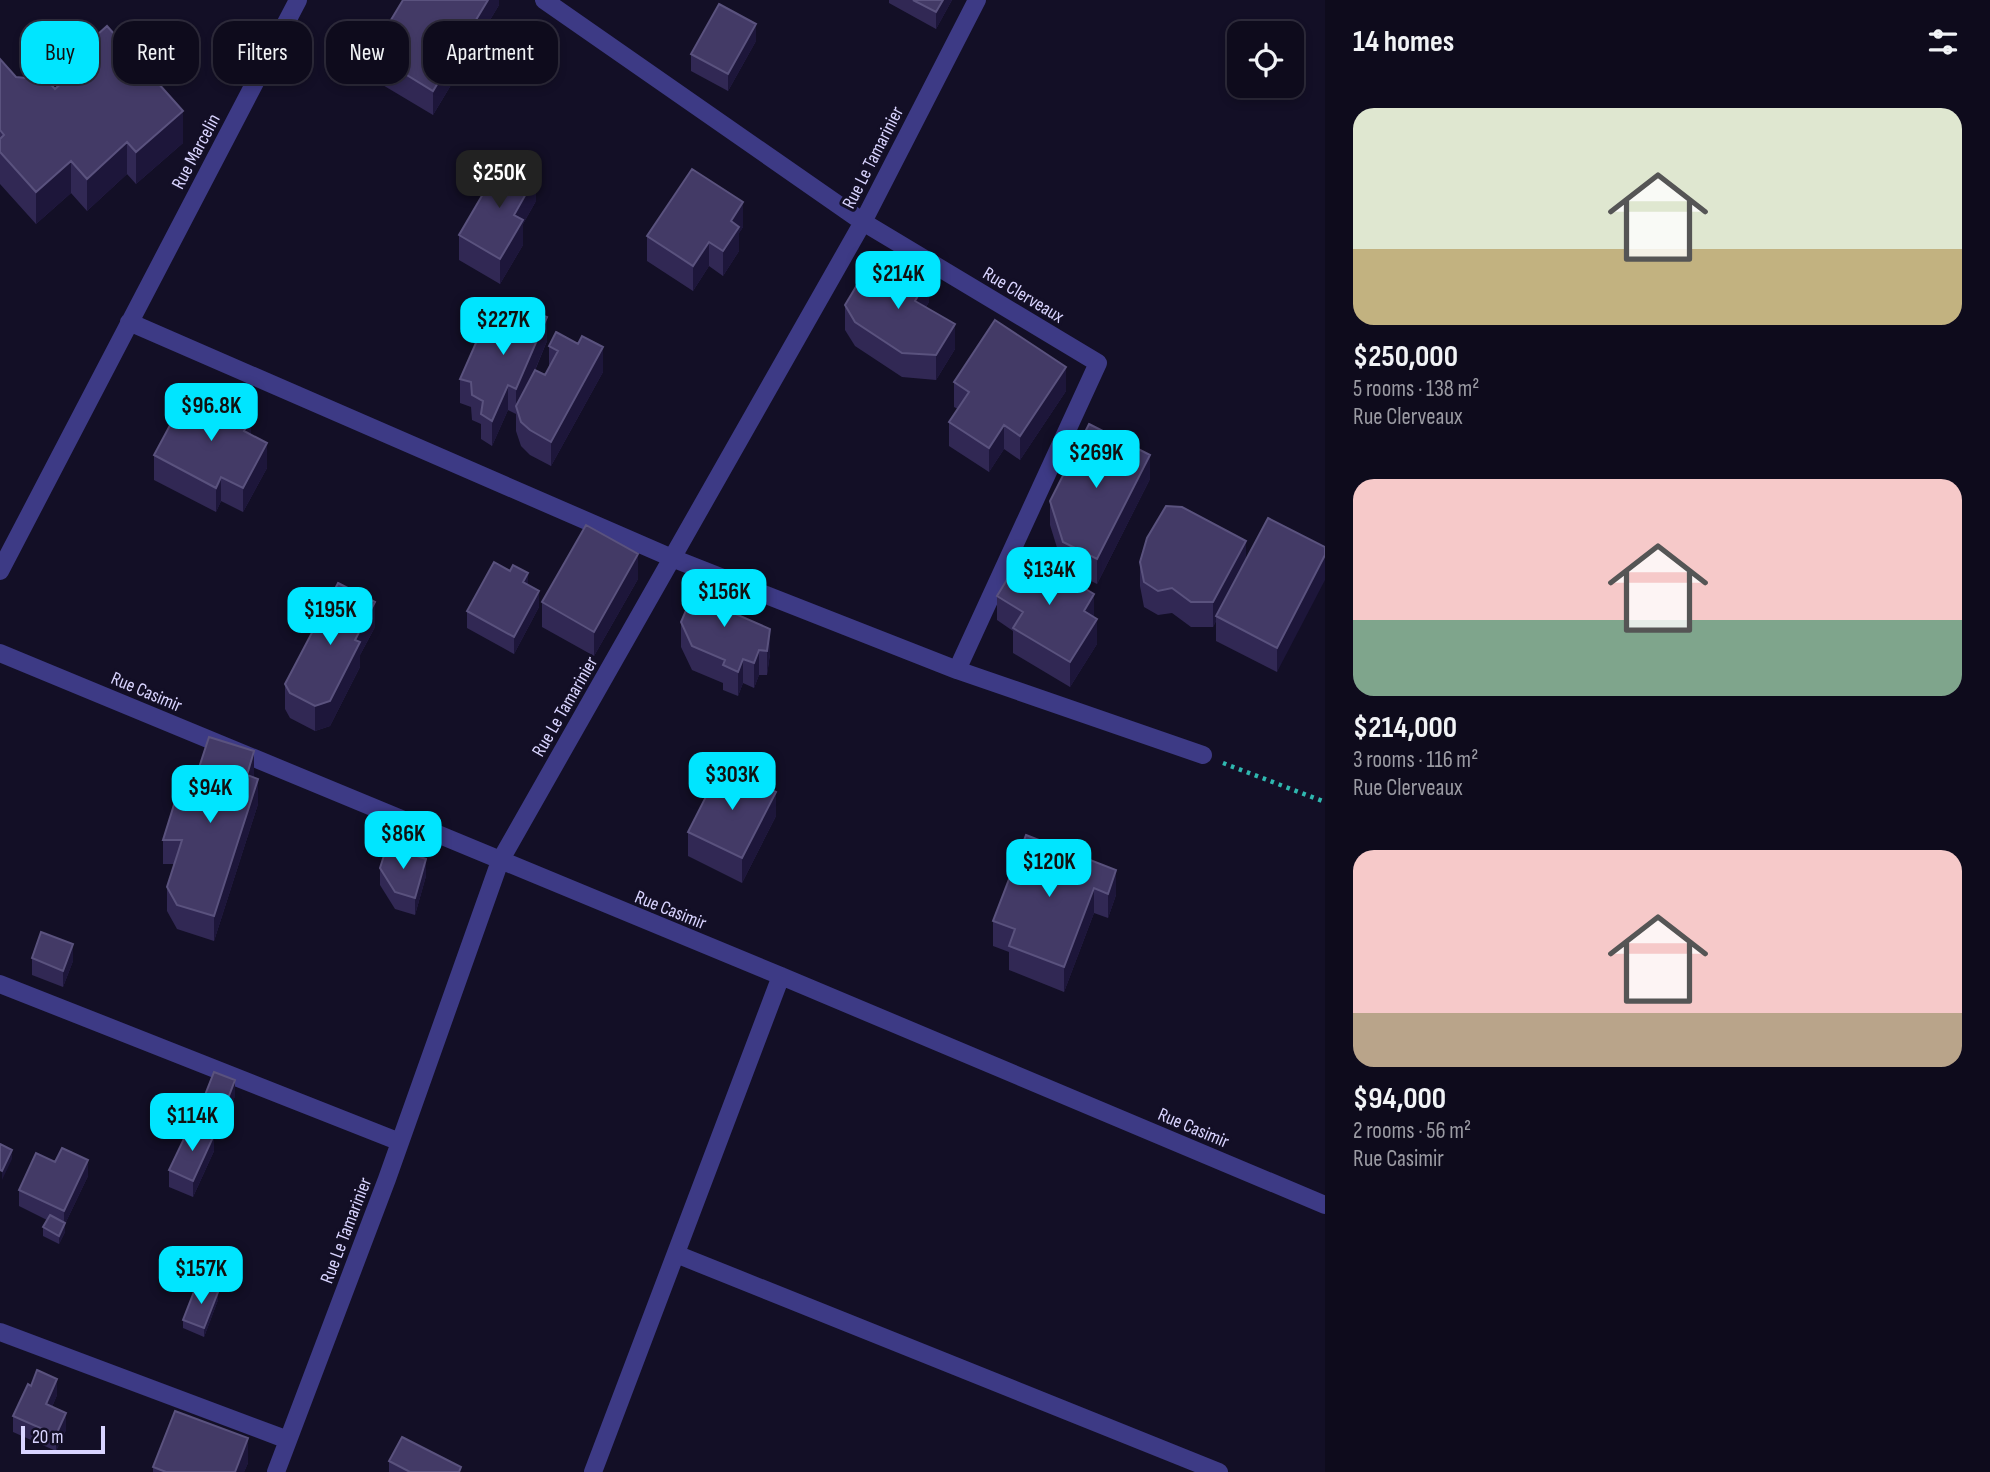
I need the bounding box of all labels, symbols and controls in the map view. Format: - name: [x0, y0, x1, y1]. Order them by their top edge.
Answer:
- chip: Buy: [21, 21, 99, 84]
- chip: Rent: [113, 21, 199, 84]
- chip: Filters: [213, 21, 312, 84]
- chip: New: [326, 21, 409, 84]
- chip: Apartment: [423, 21, 558, 84]
- map controls: [1227, 21, 1304, 98]
- button: locate: [1227, 21, 1304, 98]
- icon: filters: [1924, 23, 1962, 61]
- text: 14 homes: [1353, 24, 1454, 60]
- street label: Rue Le Tamarinier: [838, 102, 909, 213]
- street label: Rue Marcelin: [167, 110, 226, 193]
- pin: $250K: [450, 150, 548, 210]
- icon: home: [1595, 154, 1721, 280]
- text: $250K: [472, 159, 526, 187]
- pin: $214K: [849, 252, 947, 311]
- text: $214K: [871, 260, 925, 288]
- street label: Rue Clerveaux: [978, 262, 1068, 328]
- pin: $227K: [454, 298, 552, 357]
- text: $227K: [476, 306, 530, 334]
- text: $250,000: [1353, 339, 1458, 375]
- text: 5 rooms · 138 m²: [1353, 375, 1479, 403]
- pin: $96.8K: [154, 384, 268, 443]
- text: $96.8K: [181, 392, 241, 420]
- text: Rue Clerveaux: [1353, 403, 1463, 431]
- pin: $269K: [1047, 430, 1145, 490]
- text: $269K: [1069, 439, 1123, 467]
- icon: home: [1595, 525, 1721, 651]
- pin: $134K: [1000, 548, 1098, 607]
- text: $134K: [1022, 556, 1076, 584]
- pin: $156K: [675, 570, 773, 629]
- text: $156K: [697, 578, 751, 606]
- pin: $195K: [281, 588, 379, 647]
- text: $195K: [303, 596, 357, 624]
- street label: Rue Le Tamarinier: [527, 652, 604, 761]
- street label: Rue Casimir: [107, 667, 186, 718]
- text: $214,000: [1353, 710, 1457, 746]
- text: 3 rooms · 116 m²: [1353, 746, 1478, 774]
- pin: $303K: [683, 752, 781, 812]
- text: $303K: [705, 761, 759, 789]
- pin: $94K: [169, 766, 251, 825]
- text: $94K: [188, 774, 232, 802]
- text: Rue Clerveaux: [1353, 774, 1463, 802]
- pin: $86K: [362, 812, 444, 871]
- text: $86K: [381, 820, 425, 848]
- pin: $120K: [1000, 839, 1098, 899]
- text: $120K: [1022, 848, 1076, 876]
- street label: Rue Casimir: [631, 886, 710, 935]
- icon: home: [1595, 896, 1721, 1022]
- text: $94,000: [1353, 1081, 1446, 1117]
- pin: $114K: [143, 1094, 241, 1153]
- text: $114K: [166, 1102, 218, 1130]
- street label: Rue Casimir: [1154, 1103, 1233, 1154]
- text: 2 rooms · 56 m²: [1353, 1117, 1471, 1145]
- text: Rue Casimir: [1353, 1145, 1444, 1173]
- street label: Rue Le Tamarinier: [316, 1174, 377, 1287]
- pin: $157K: [152, 1246, 250, 1306]
- text: $157K: [175, 1255, 227, 1283]
- scale bar: [21, 1423, 105, 1455]
- text: 20 m: [32, 1426, 64, 1449]

